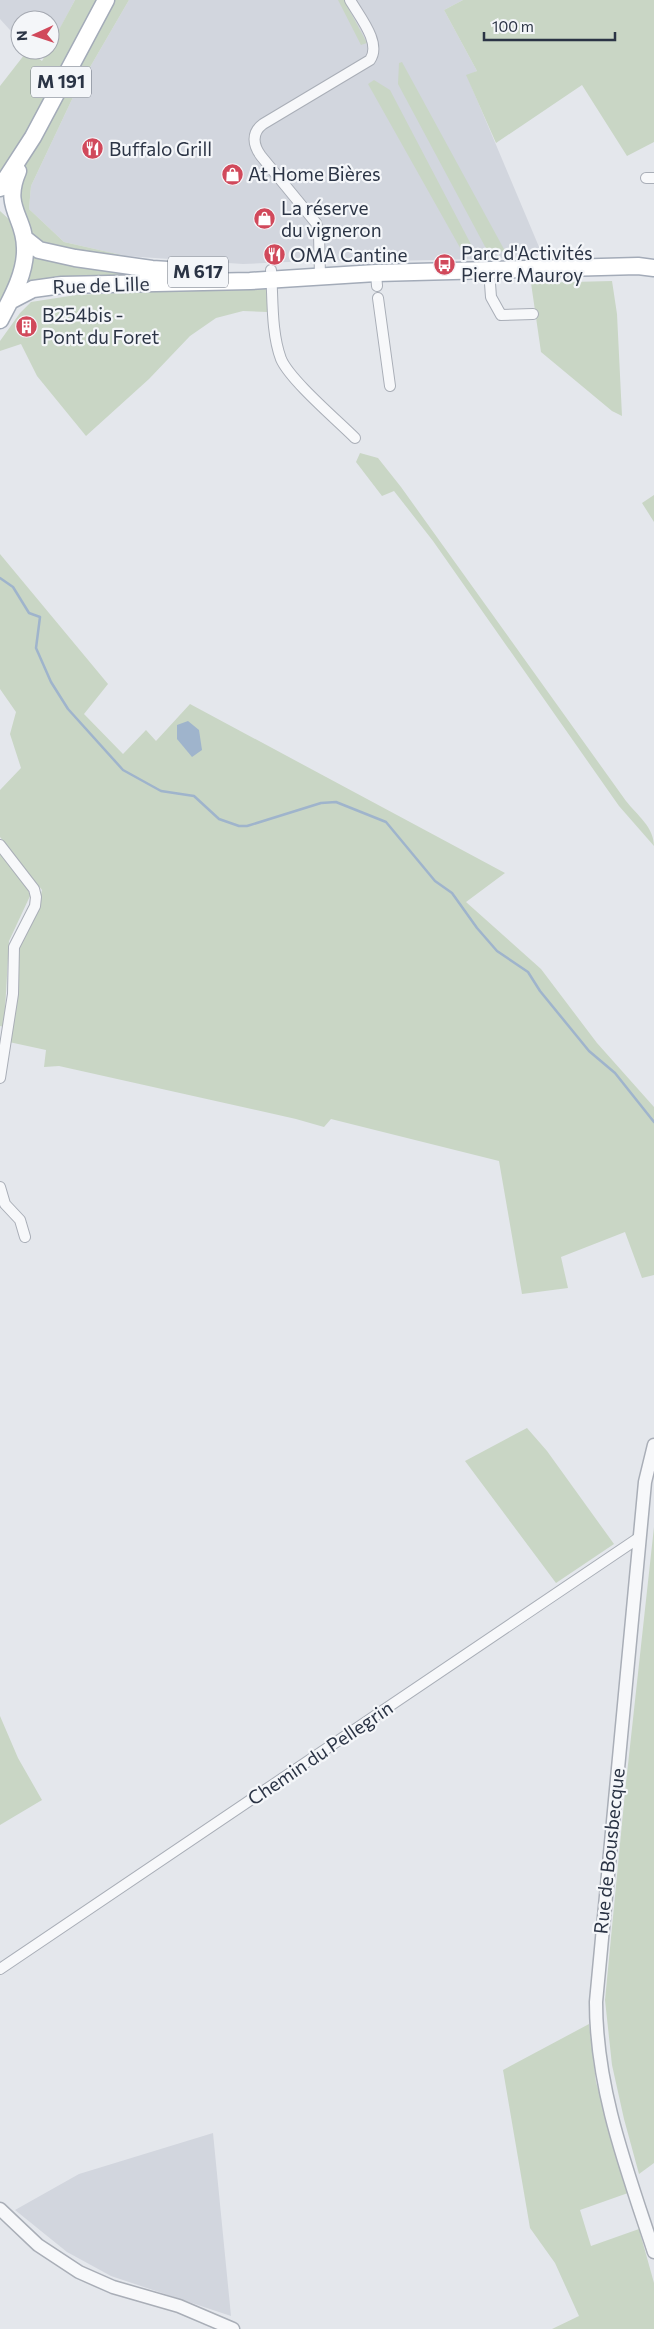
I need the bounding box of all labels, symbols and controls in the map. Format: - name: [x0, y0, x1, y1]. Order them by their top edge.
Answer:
- north arrow: [10, 10, 60, 60]
- scale bar: [484, 10, 615, 42]
- text: 100 m: [492, 17, 534, 35]
- text: N: [13, 30, 30, 41]
- road number: M 191: [31, 66, 91, 98]
- restaurant icon: Buffalo Grill: [81, 137, 105, 161]
- place label: Buffalo Grill: [109, 137, 212, 160]
- shop icon: At Home Bières: [220, 162, 244, 186]
- place label: At Home Bières: [248, 162, 381, 185]
- place label: La réserve du vigneron: [281, 196, 382, 241]
- shop icon: La réserve du vigneron: [253, 207, 277, 231]
- place label: Parc d'Activités Pierre Mauroy: [461, 241, 593, 286]
- restaurant icon: OMA Cantine: [262, 243, 286, 267]
- place label: OMA Cantine: [290, 243, 408, 266]
- bus stop icon: Parc d'Activités Pierre Mauroy: [433, 252, 457, 276]
- road number: M 617: [168, 256, 228, 288]
- street label: Rue de Lille: [52, 271, 150, 298]
- place label: B254bis - Pont du Foret: [42, 303, 159, 348]
- building icon: B254bis - Pont du Foret: [14, 314, 38, 338]
- street label: Chemin du Pellegrin: [243, 1695, 397, 1810]
- street label: Rue de Bousbecque: [588, 1767, 629, 1935]

